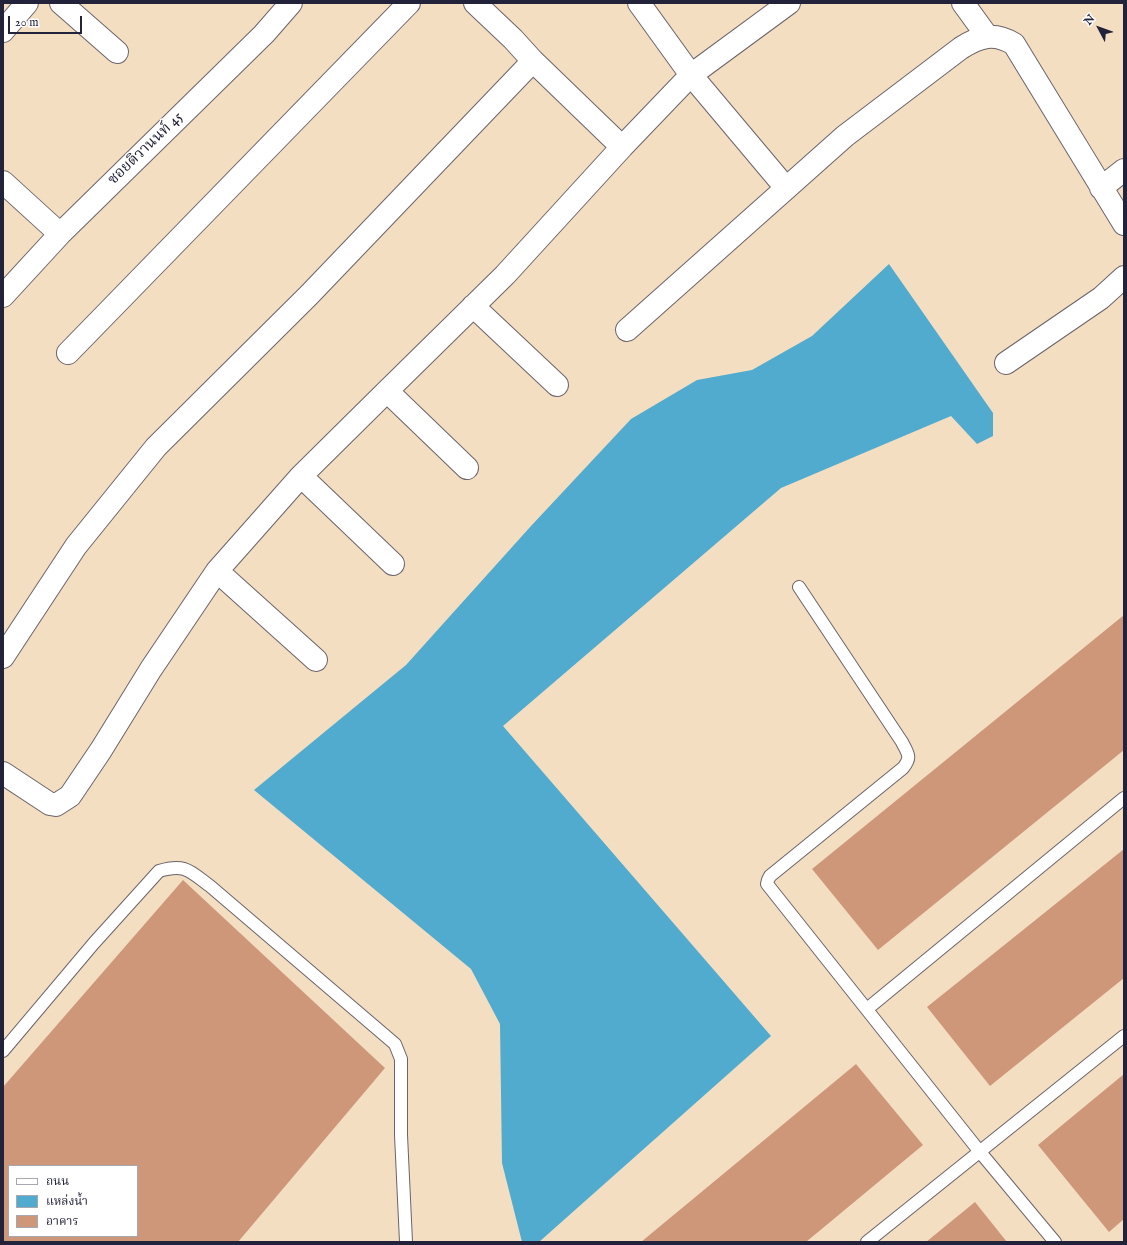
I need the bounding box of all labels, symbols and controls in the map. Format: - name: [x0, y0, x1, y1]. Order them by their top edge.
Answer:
- scale bar: [10, 8, 84, 34]
- north arrow: [1079, 8, 1119, 48]
- text: N: [1082, 12, 1098, 28]
- text: 20 m: [15, 15, 38, 30]
- street label: ซอยติวานนท์ 45: [105, 109, 187, 189]
- legend: [8, 1165, 138, 1237]
- text: ถนน: [46, 1174, 69, 1189]
- text: แหล่งน้ำ: [46, 1194, 88, 1209]
- text: อาคาร: [46, 1214, 78, 1229]

